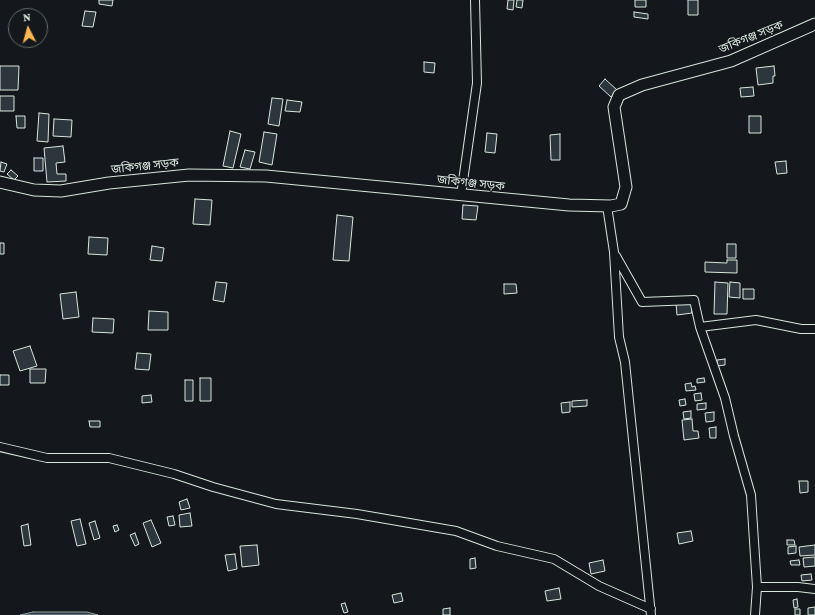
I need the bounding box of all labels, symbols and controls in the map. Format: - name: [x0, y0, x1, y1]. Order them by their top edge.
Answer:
- north arrow: [8, 8, 48, 48]
- text: N: [22, 11, 31, 23]
- street label: জকিগঞ্জ সড়ক: [717, 18, 785, 56]
- street label: জকিগঞ্জ সড়ক: [110, 155, 180, 177]
- street label: জকিগঞ্জ সড়ক: [436, 172, 506, 194]

